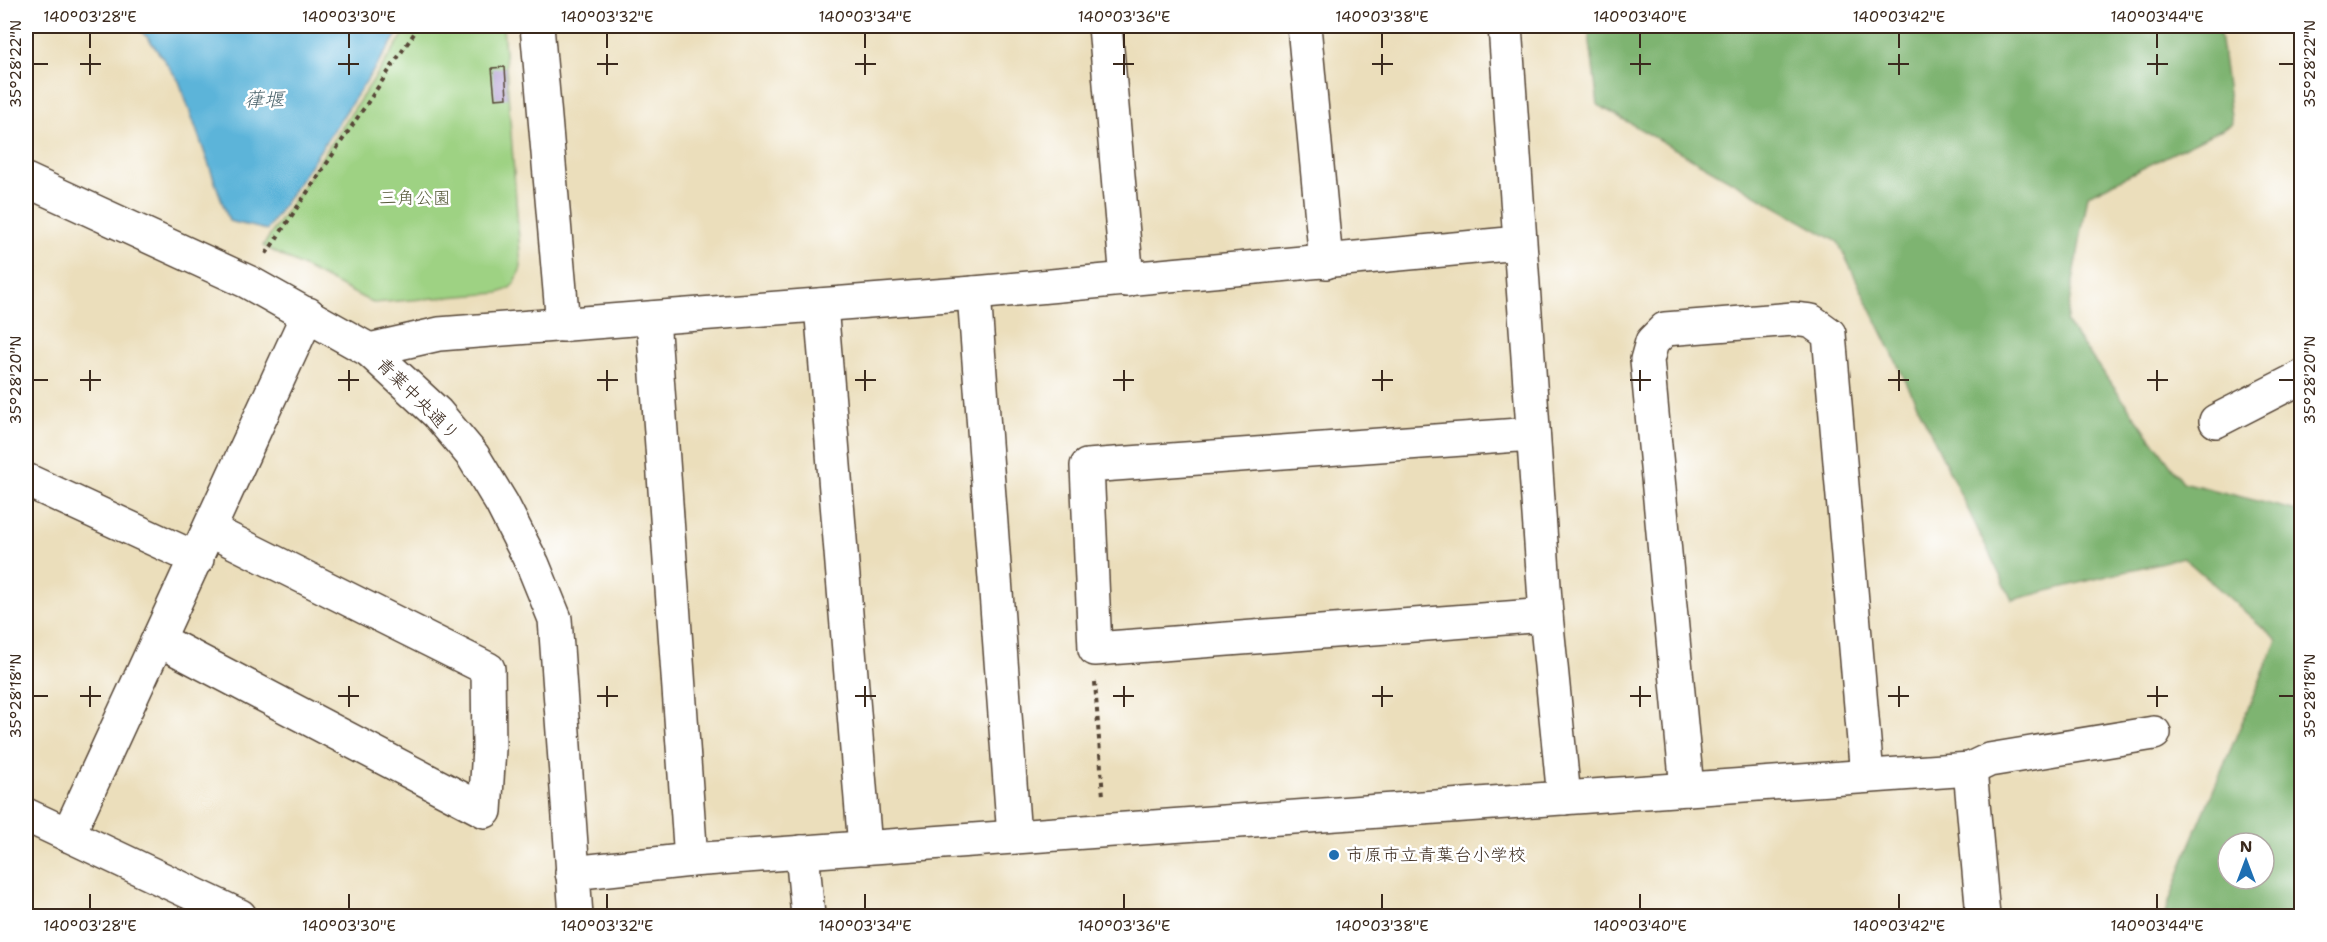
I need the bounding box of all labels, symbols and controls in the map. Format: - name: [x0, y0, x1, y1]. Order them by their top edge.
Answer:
- text: 140°03'28"E: [43, 7, 137, 27]
- text: 140°03'30"E: [302, 7, 396, 27]
- text: 140°03'32"E: [561, 7, 653, 27]
- text: 140°03'34"E: [818, 7, 912, 27]
- text: 140°03'36"E: [1078, 7, 1170, 27]
- text: 140°03'38"E: [1335, 7, 1429, 27]
- text: 140°03'40"E: [1593, 7, 1687, 27]
- text: 140°03'42"E: [1853, 7, 1945, 27]
- text: 140°03'44"E: [2110, 7, 2204, 27]
- text: 35°28'22"N: [6, 20, 26, 108]
- text: 35°28'22"N: [2300, 20, 2320, 108]
- water label: 葎堰: [244, 86, 286, 112]
- park label: 三角公園: [379, 186, 451, 210]
- text: 35°28'20"N: [6, 336, 26, 424]
- text: 35°28'20"N: [2300, 336, 2320, 424]
- street label: 青葉中央通り: [371, 352, 465, 446]
- text: 35°28'18"N: [6, 654, 26, 738]
- text: 35°28'18"N: [2300, 654, 2320, 738]
- north arrow: [2216, 831, 2276, 891]
- text: N: [2240, 836, 2252, 857]
- place label: 市原市立青葉台小学校: [1346, 843, 1526, 867]
- marker: 市原市立青葉台小学校: [1327, 848, 1341, 862]
- text: 140°03'28"E: [43, 916, 137, 936]
- text: 140°03'30"E: [302, 916, 396, 936]
- text: 140°03'32"E: [561, 916, 653, 936]
- text: 140°03'34"E: [818, 916, 912, 936]
- text: 140°03'36"E: [1078, 916, 1170, 936]
- text: 140°03'38"E: [1335, 916, 1429, 936]
- text: 140°03'40"E: [1593, 916, 1687, 936]
- text: 140°03'42"E: [1853, 916, 1945, 936]
- text: 140°03'44"E: [2110, 916, 2204, 936]

